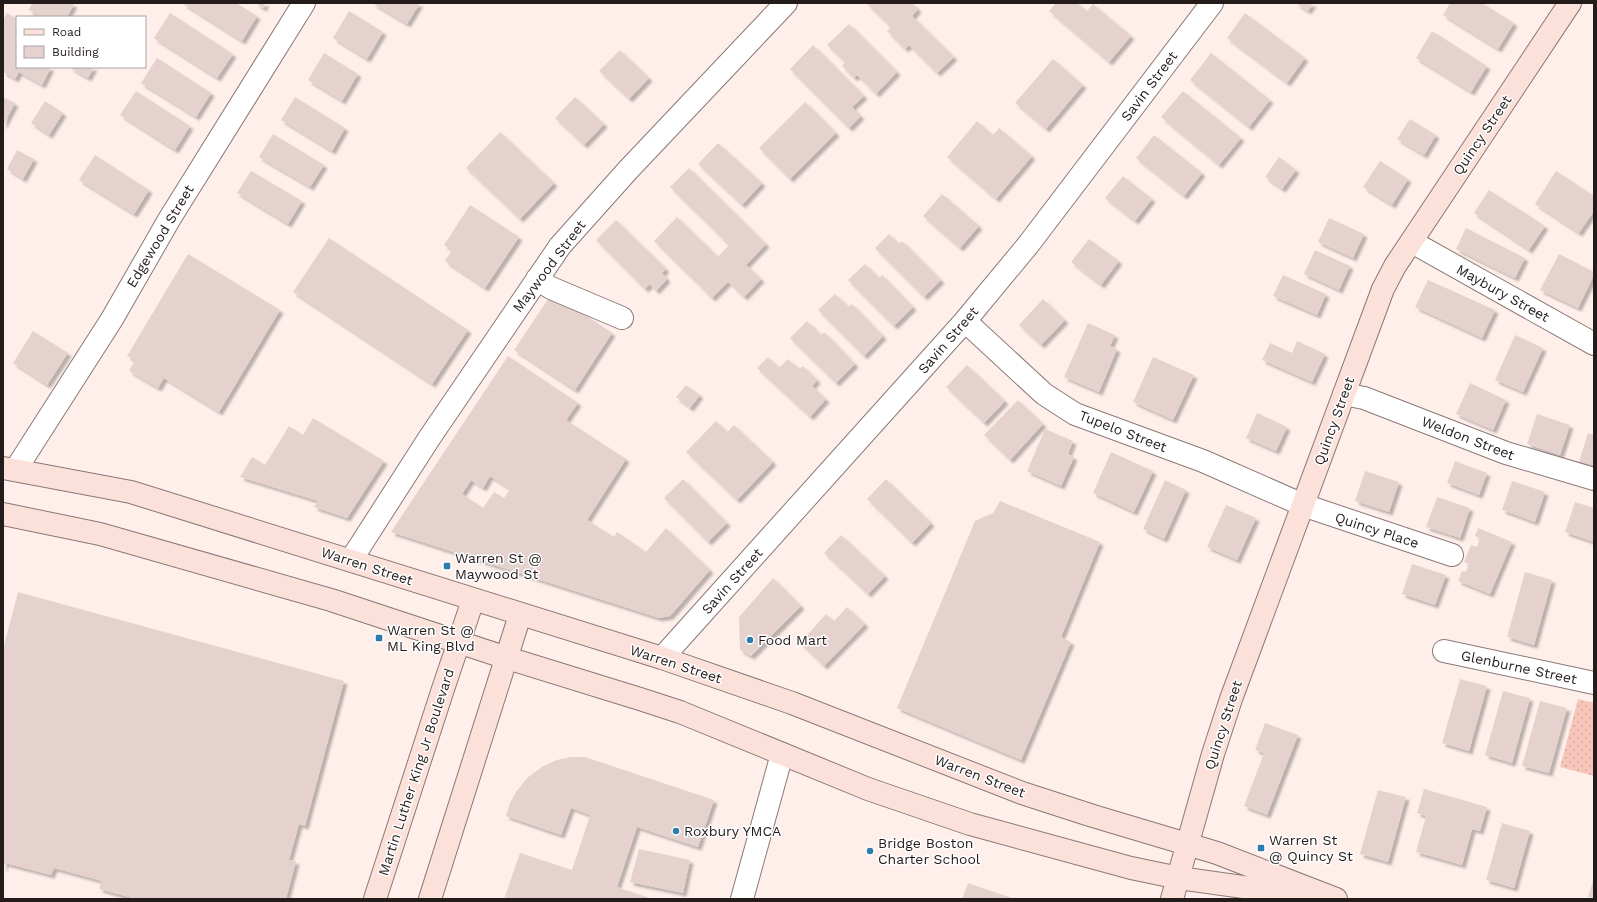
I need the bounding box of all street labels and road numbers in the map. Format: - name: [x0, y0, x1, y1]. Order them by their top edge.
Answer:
- street label: Savin Street: [1118, 48, 1180, 124]
- street label: Quincy Street: [1449, 92, 1515, 178]
- street label: Edgewood Street: [123, 182, 197, 290]
- street label: Maywood Street: [509, 217, 589, 315]
- street label: Maybury Street: [1454, 261, 1552, 325]
- street label: Savin Street: [915, 303, 981, 377]
- street label: Quincy Street: [1311, 375, 1357, 467]
- street label: Tupelo Street: [1077, 407, 1169, 455]
- street label: Weldon Street: [1419, 413, 1517, 463]
- street label: Quincy Place: [1333, 509, 1421, 551]
- street label: Warren Street: [319, 544, 415, 588]
- street label: Savin Street: [698, 545, 766, 617]
- street label: Warren Street: [628, 642, 724, 686]
- street label: Glenburne Street: [1460, 647, 1578, 687]
- street label: Martin Luther King Jr Boulevard: [375, 666, 457, 878]
- street label: Quincy Street: [1201, 678, 1245, 772]
- street label: Warren Street: [932, 751, 1028, 801]

